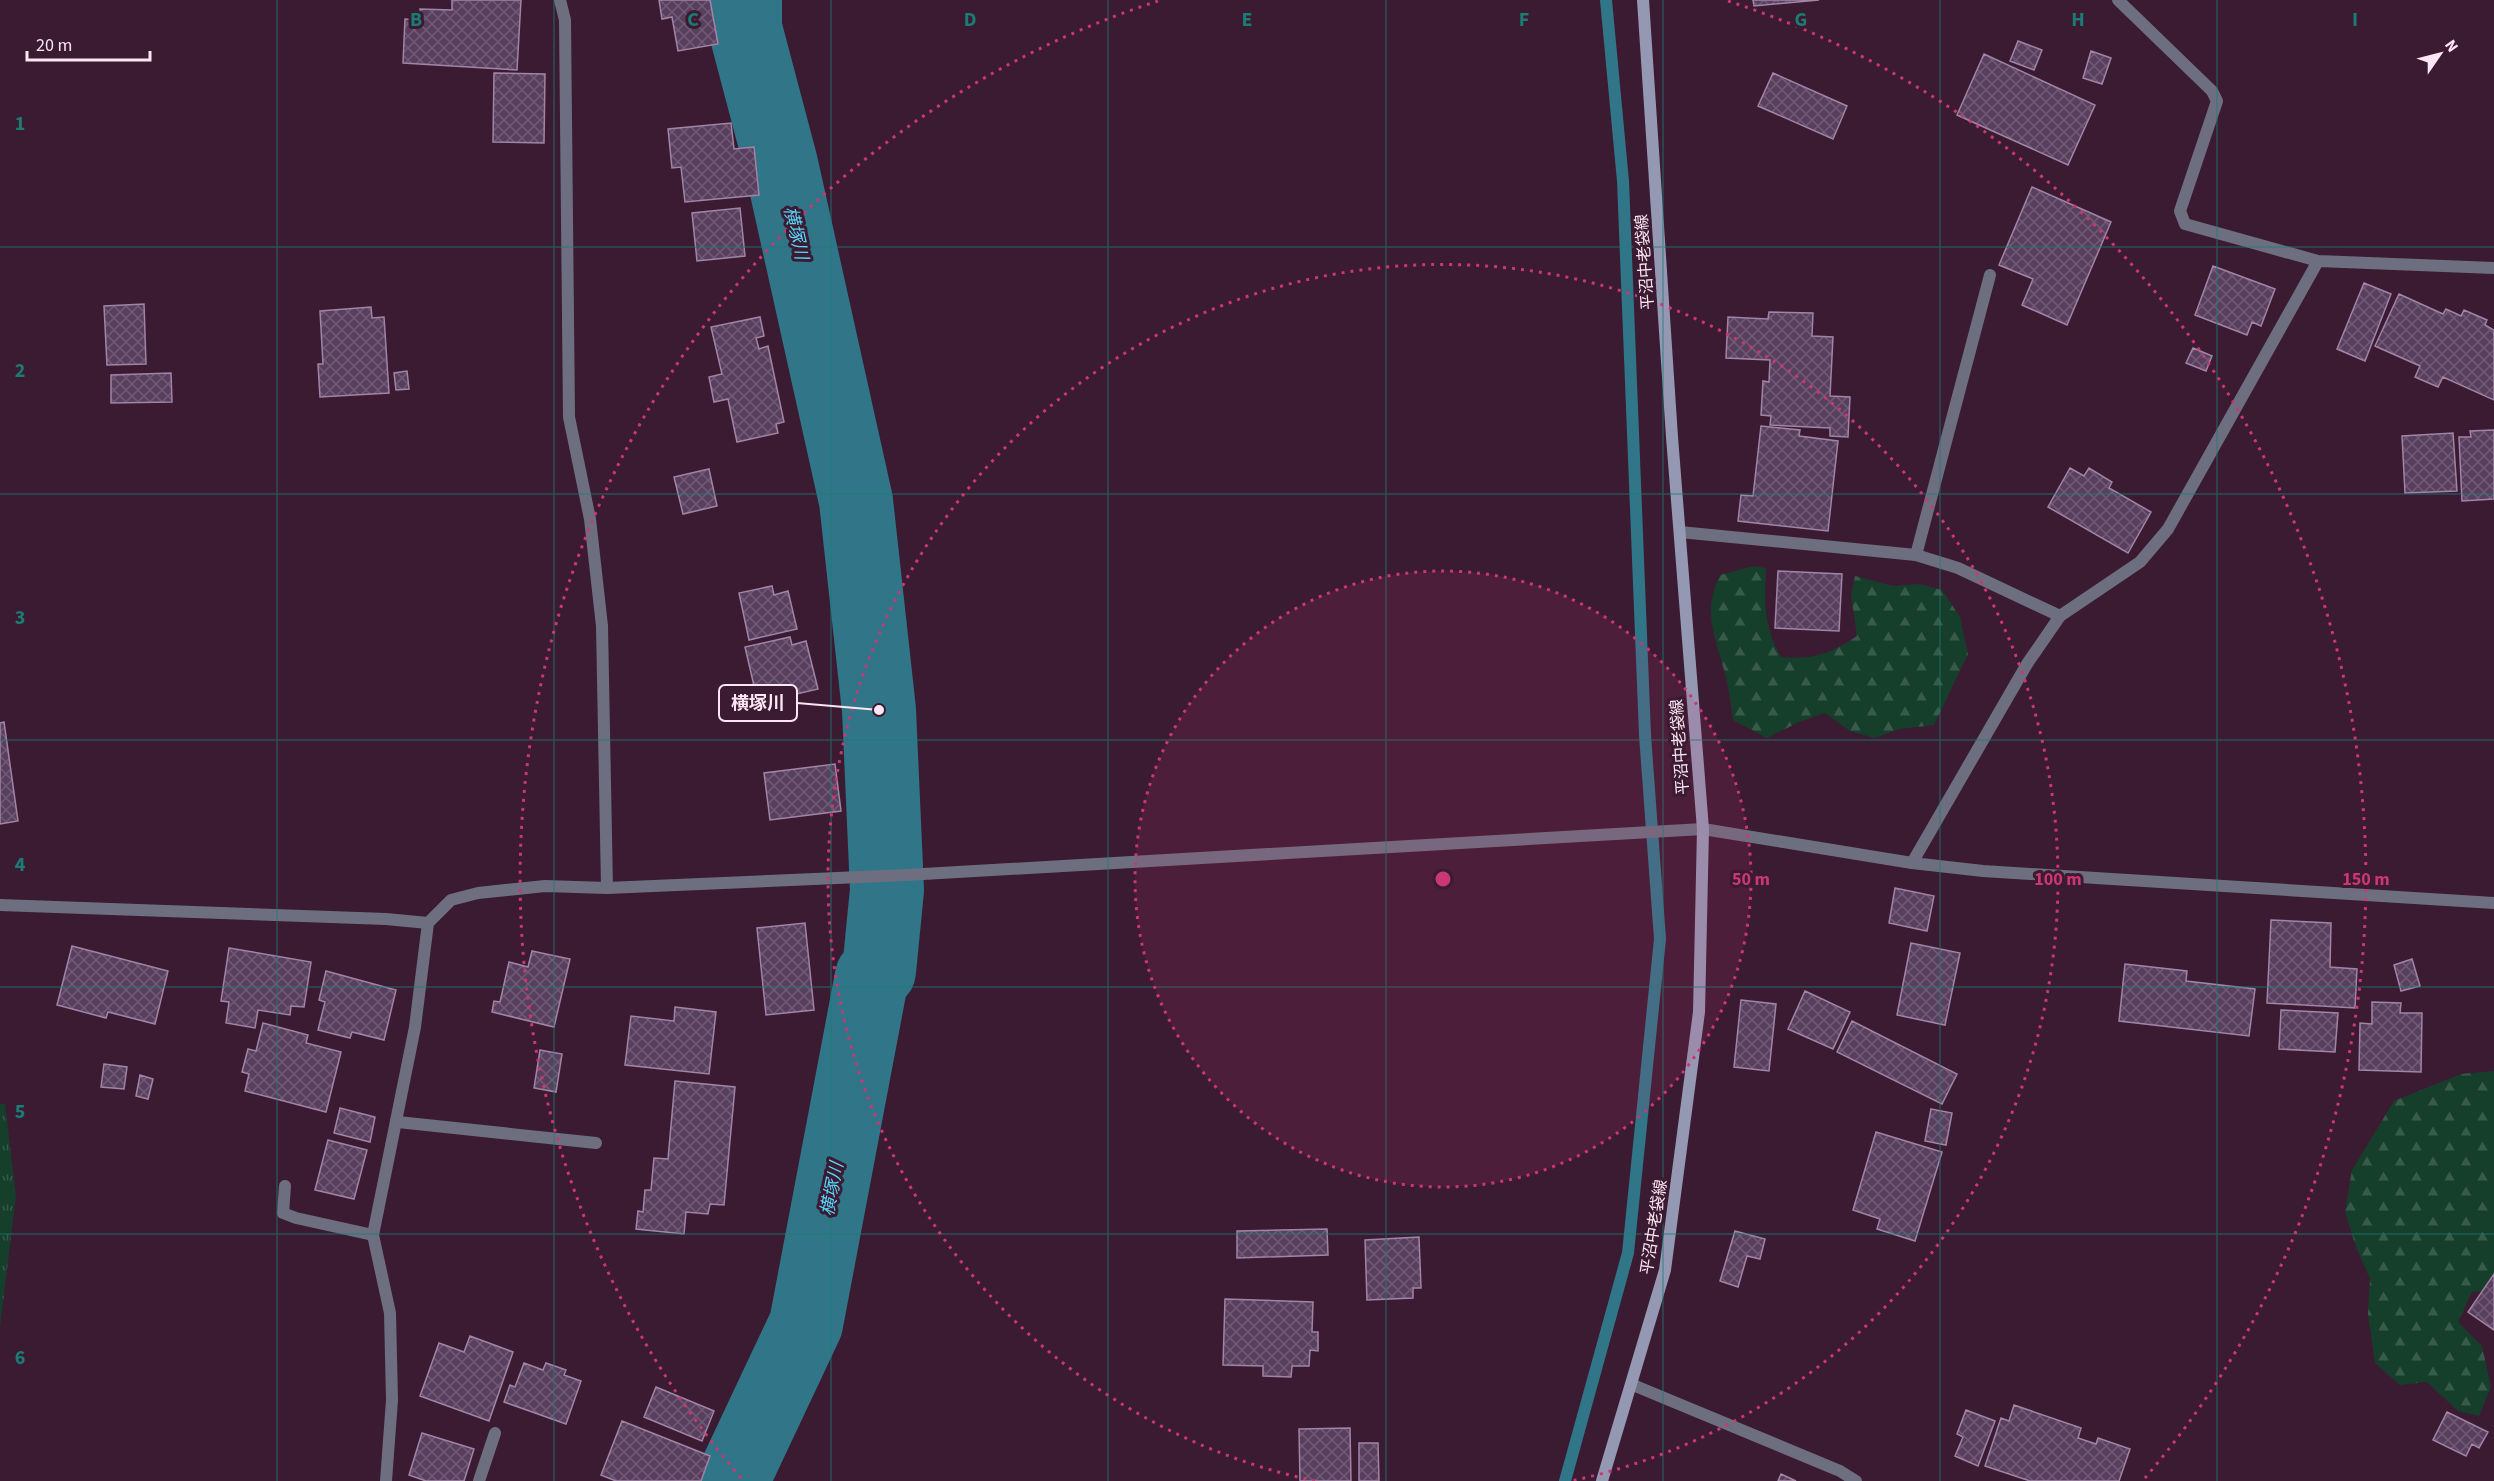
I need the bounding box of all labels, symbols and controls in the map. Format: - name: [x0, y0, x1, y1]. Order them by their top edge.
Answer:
- text: B: [410, 6, 422, 34]
- text: C: [687, 6, 699, 34]
- text: D: [964, 6, 976, 34]
- text: E: [1242, 6, 1252, 34]
- text: F: [1519, 6, 1529, 34]
- text: G: [1795, 6, 1807, 34]
- text: H: [2071, 6, 2085, 34]
- text: I: [2352, 6, 2358, 34]
- scale bar: [27, 24, 150, 62]
- north arrow: [2410, 24, 2470, 84]
- text: 20 m: [36, 33, 72, 58]
- text: N: [2439, 35, 2464, 57]
- text: 1: [15, 110, 25, 138]
- water label: 横塚川: [777, 204, 814, 264]
- street label: 平沼中老袋線: [1631, 213, 1659, 311]
- text: 2: [15, 357, 25, 385]
- text: 3: [15, 604, 25, 632]
- callout: 横塚川: [719, 685, 797, 721]
- text: 横塚川: [731, 691, 785, 716]
- street label: 平沼中老袋線: [1666, 698, 1694, 796]
- text: 4: [15, 851, 26, 879]
- text: 50 m: [1732, 867, 1770, 892]
- text: 100 m: [2034, 867, 2082, 892]
- text: 150 m: [2342, 867, 2390, 892]
- centre of rings: [1433, 869, 1453, 889]
- text: 5: [15, 1098, 25, 1126]
- water label: 横塚川: [815, 1158, 850, 1218]
- street label: 平沼中老袋線: [1636, 1178, 1672, 1276]
- text: 6: [15, 1344, 25, 1372]

